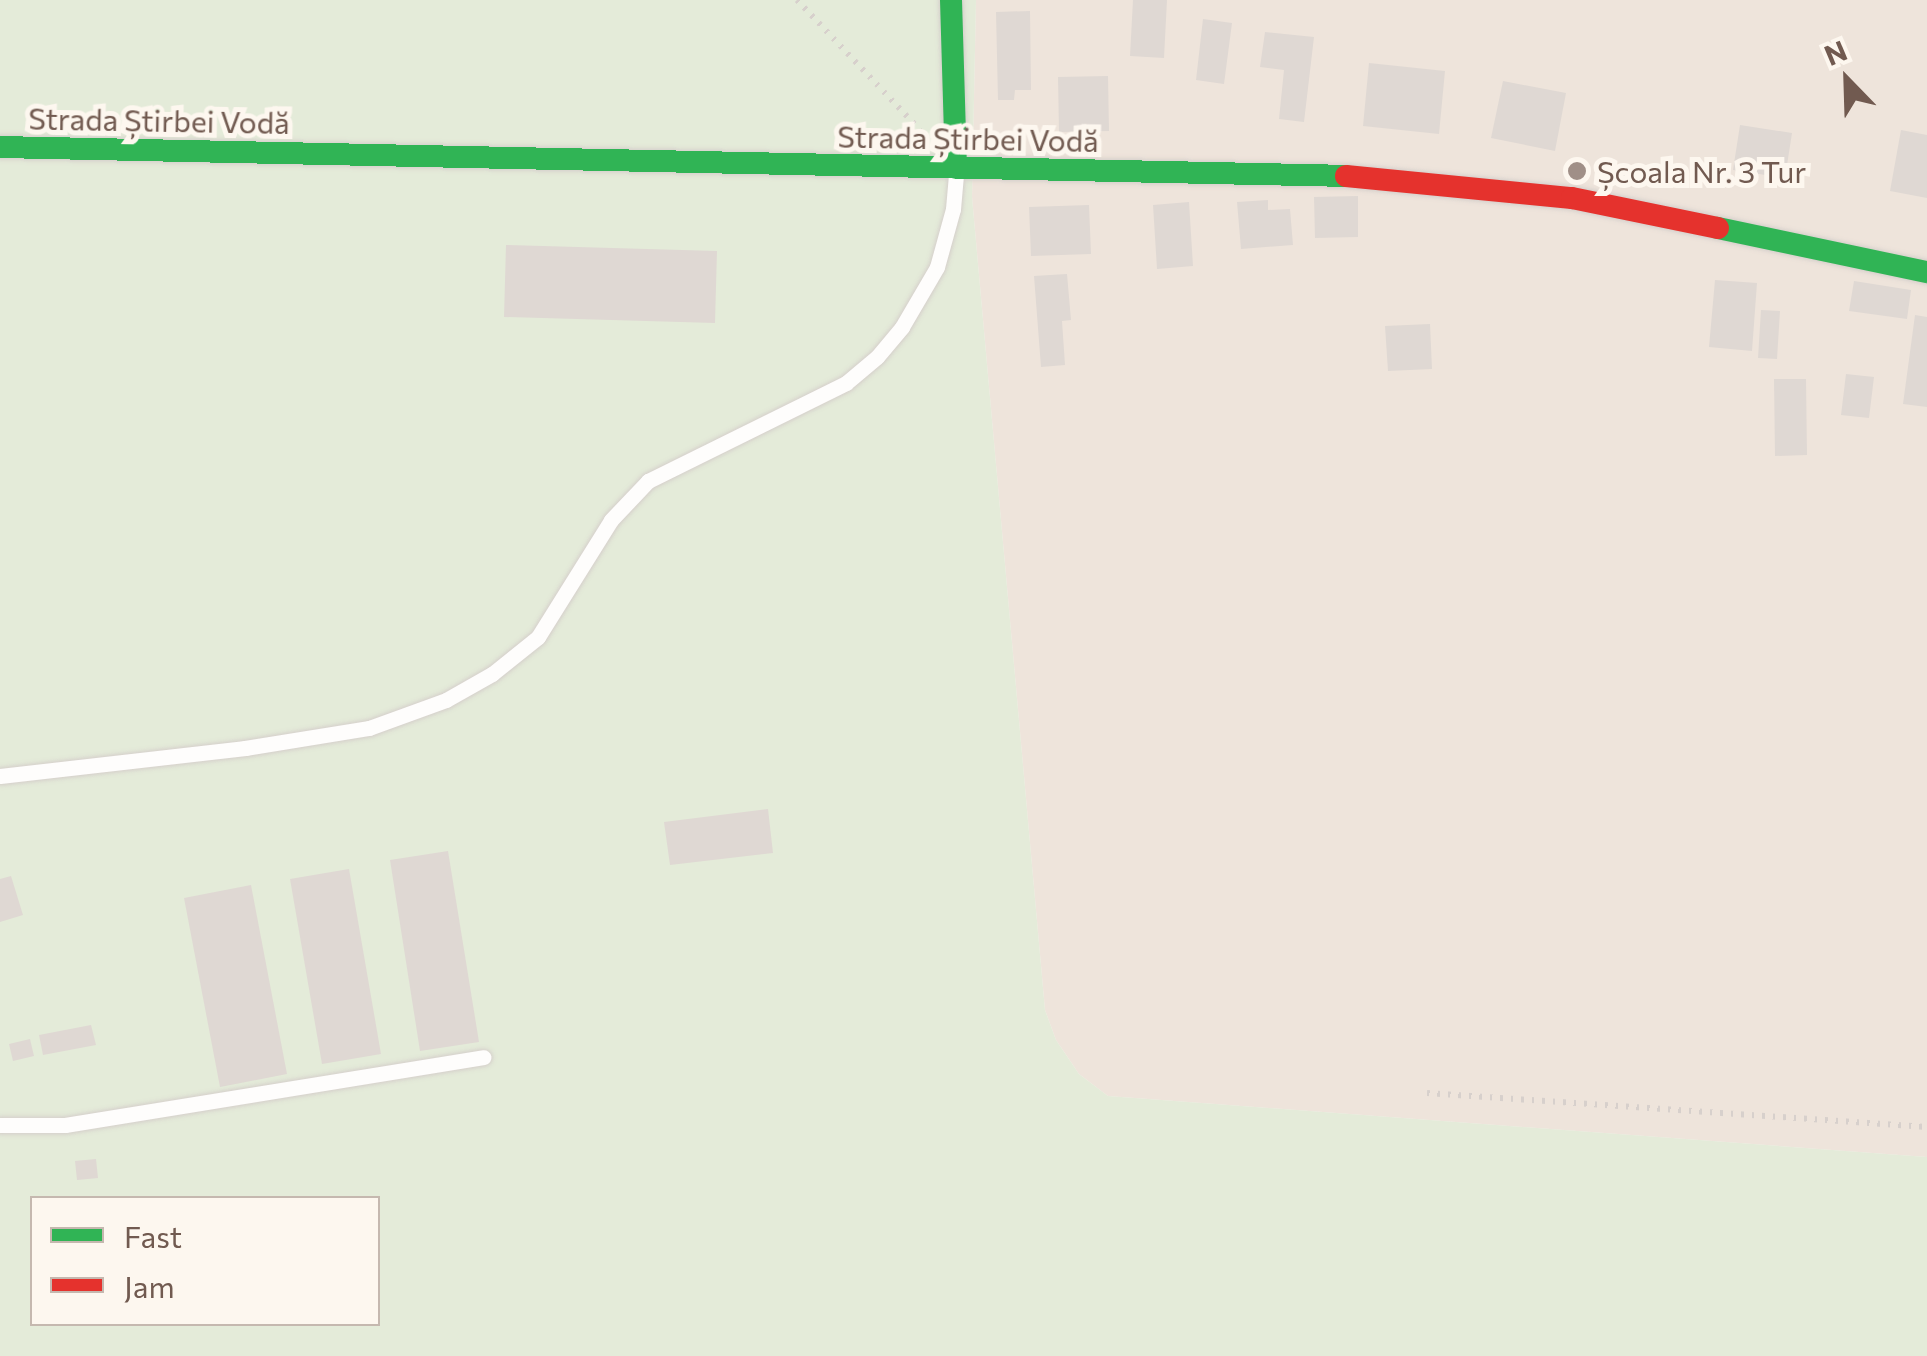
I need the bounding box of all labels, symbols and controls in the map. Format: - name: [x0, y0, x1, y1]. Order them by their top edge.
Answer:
- north arrow: [1797, 30, 1897, 130]
- text: N: [1819, 33, 1852, 72]
- street label: Strada Știrbei Vodă: [28, 100, 290, 140]
- street label: Strada Știrbei Vodă: [837, 118, 1099, 158]
- place label: Școala Nr. 3 Tur: [1597, 153, 1806, 189]
- marker: Școala Nr. 3 Tur: [1566, 160, 1588, 182]
- legend: [30, 1196, 380, 1326]
- text: Fast: [124, 1217, 182, 1254]
- text: Jam: [124, 1267, 175, 1304]

